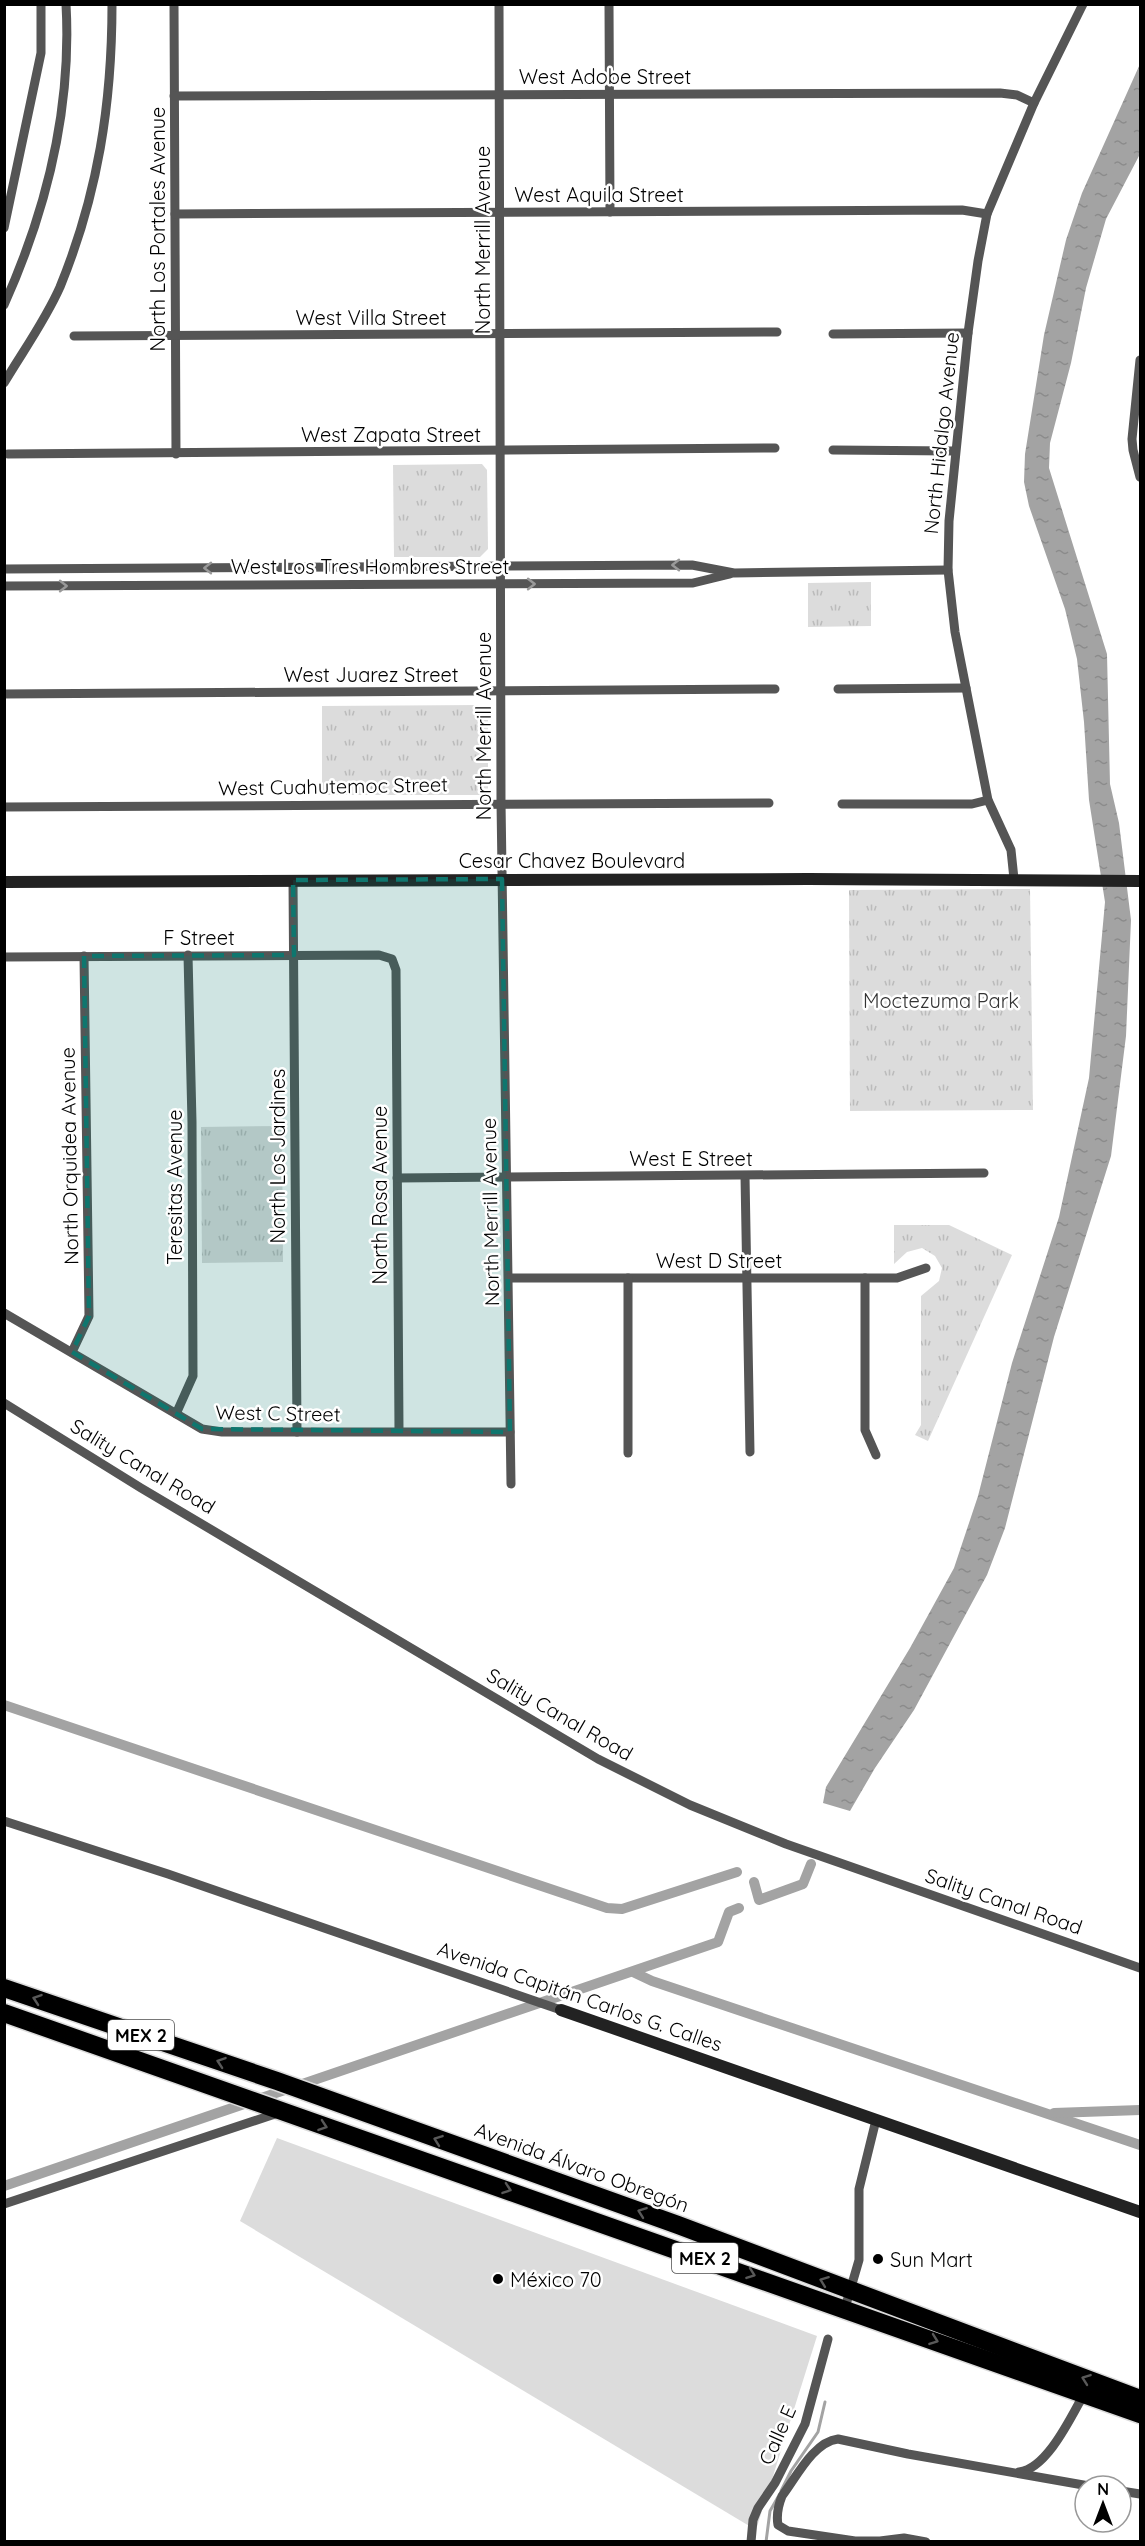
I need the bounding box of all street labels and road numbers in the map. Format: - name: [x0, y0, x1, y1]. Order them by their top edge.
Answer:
- street label: West Adobe Street: [519, 64, 692, 89]
- street label: North Los Portales Avenue: [145, 107, 170, 351]
- street label: North Merrill Avenue: [470, 146, 495, 334]
- street label: West Aquila Street: [514, 182, 684, 207]
- street label: West Villa Street: [296, 305, 447, 330]
- street label: North Hidalgo Avenue: [918, 331, 964, 535]
- street label: West Zapata Street: [301, 422, 481, 447]
- street label: West Los Tres Hombres Street: [231, 554, 510, 579]
- street label: North Merrill Avenue: [471, 632, 496, 820]
- street label: West Juarez Street: [283, 662, 459, 687]
- street label: West Cuahutemoc Street: [218, 771, 448, 801]
- street label: Cesar Chavez Boulevard: [459, 848, 685, 873]
- street label: F Street: [163, 925, 235, 950]
- street label: North Orquidea Avenue: [55, 1047, 83, 1265]
- street label: North Los Jardines: [265, 1069, 290, 1243]
- street label: North Rosa Avenue: [367, 1106, 392, 1284]
- street label: Teresitas Avenue: [162, 1109, 187, 1265]
- street label: North Merrill Avenue: [476, 1118, 504, 1306]
- street label: West E Street: [629, 1146, 753, 1171]
- street label: West D Street: [656, 1248, 782, 1273]
- street label: West C Street: [215, 1399, 341, 1427]
- street label: Sality Canal Road: [66, 1413, 220, 1519]
- street label: Sality Canal Road: [483, 1662, 637, 1766]
- street label: Sality Canal Road: [922, 1862, 1086, 1940]
- street label: Avenida Capitán Carlos G. Calles: [434, 1935, 726, 2057]
- road number: MEX 2: [108, 2020, 174, 2050]
- street label: Avenida Álvaro Obregón: [471, 2117, 693, 2217]
- road number: MEX 2: [672, 2243, 738, 2273]
- street label: Calle E: [753, 2401, 801, 2469]

